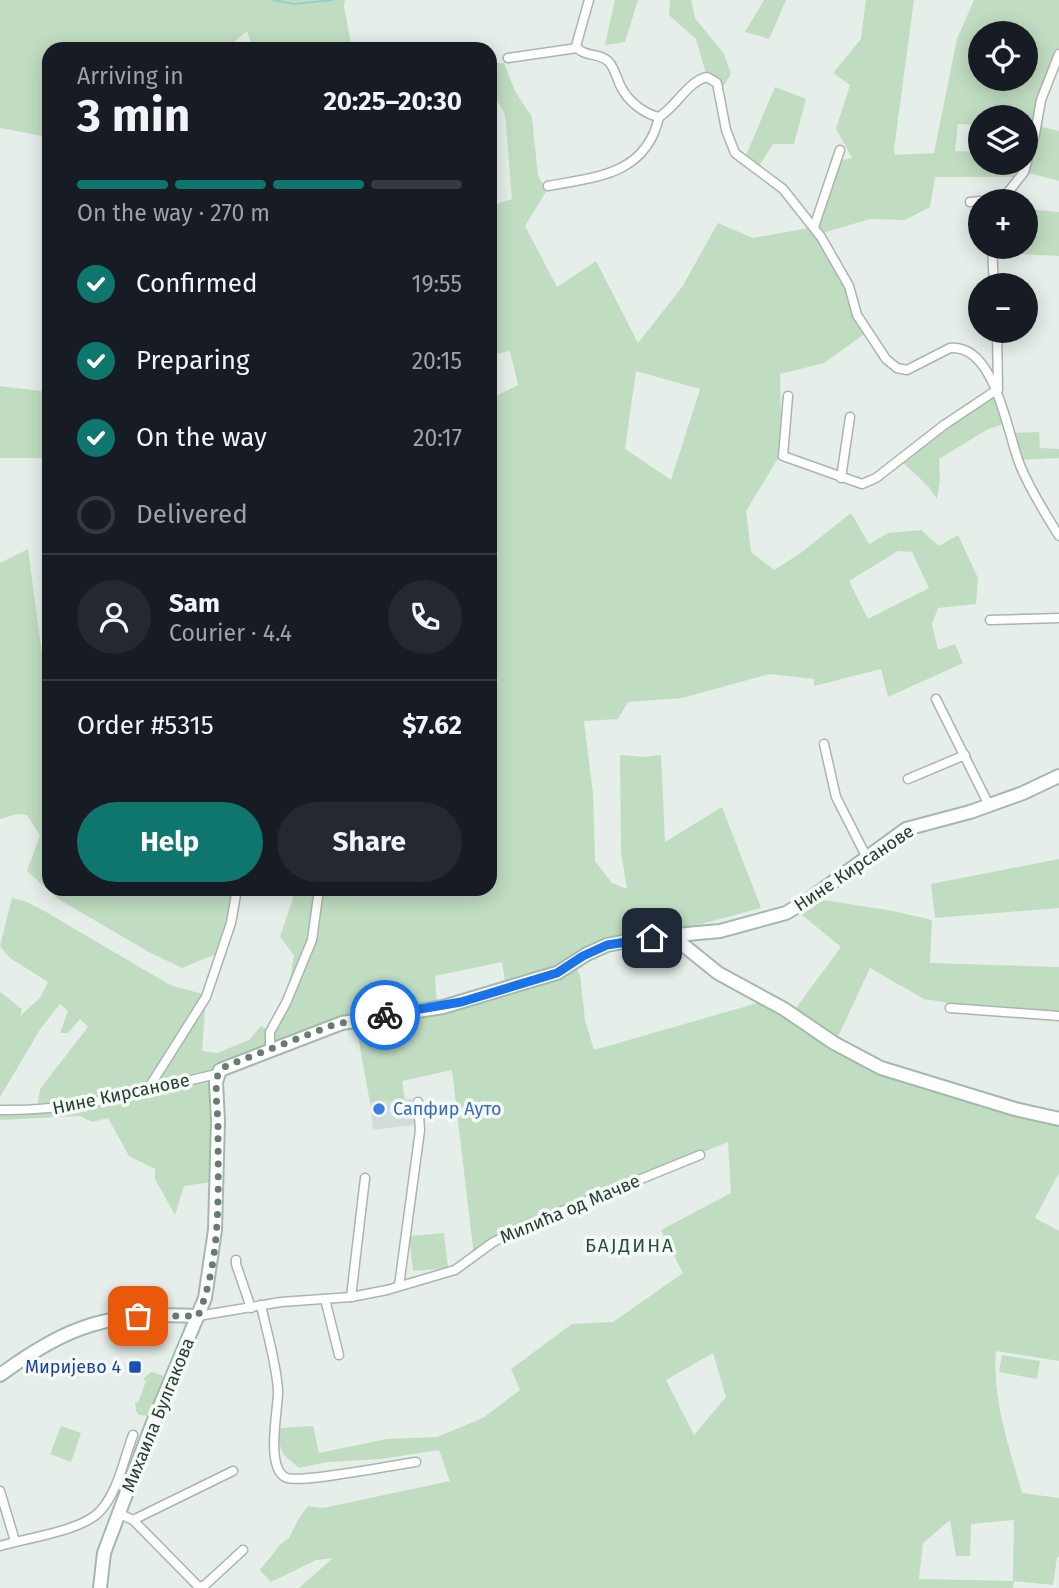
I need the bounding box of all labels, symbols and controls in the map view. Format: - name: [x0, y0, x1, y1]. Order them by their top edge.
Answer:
- map controls: [968, 21, 1038, 343]
- button: locate: [968, 21, 1038, 91]
- text: Arriving in: [77, 62, 184, 90]
- text: 20:25–20:30: [323, 86, 462, 117]
- text: 3 min: [77, 88, 190, 143]
- button: layers: [968, 105, 1038, 175]
- button: +: [968, 189, 1038, 259]
- text: On the way · 270 m: [77, 199, 270, 227]
- icon: check: [77, 265, 115, 303]
- text: Confirmed: [136, 268, 257, 299]
- text: 19:55: [411, 270, 462, 298]
- button: −: [968, 273, 1038, 343]
- icon: check: [77, 342, 115, 380]
- text: Preparing: [136, 345, 249, 376]
- text: 20:15: [412, 347, 462, 375]
- icon: check: [77, 419, 115, 457]
- text: On the way: [136, 422, 267, 453]
- text: 20:17: [413, 424, 462, 452]
- text: Delivered: [136, 499, 248, 530]
- button: person: [77, 580, 151, 654]
- button: phone: [388, 580, 462, 654]
- text: Sam: [169, 588, 220, 619]
- text: Courier · 4.4: [169, 619, 292, 647]
- text: Order #5315: [77, 710, 214, 741]
- text: $7.62: [402, 710, 462, 741]
- button: Help: [77, 802, 263, 882]
- button: Share: [277, 802, 462, 882]
- street label: Нине Кирсанове: [790, 820, 918, 916]
- pin: [622, 908, 682, 968]
- icon: home: [633, 919, 671, 957]
- courier: [350, 980, 420, 1050]
- icon: bike: [366, 996, 404, 1034]
- street label: Нине Кирсанове: [50, 1069, 192, 1119]
- place label: Сапфир Ауто: [393, 1098, 502, 1120]
- marker: Сапфир Ауто: [371, 1101, 387, 1117]
- street label: Милића од Мачве: [497, 1170, 643, 1248]
- district label: БАЈДИНА: [585, 1234, 675, 1257]
- pin: [108, 1286, 168, 1346]
- icon: bag: [119, 1297, 157, 1335]
- street label: Михаила Булгакова: [117, 1335, 199, 1495]
- place label: Миријево 4: [25, 1356, 121, 1378]
- marker: Миријево 4: [127, 1359, 143, 1375]

